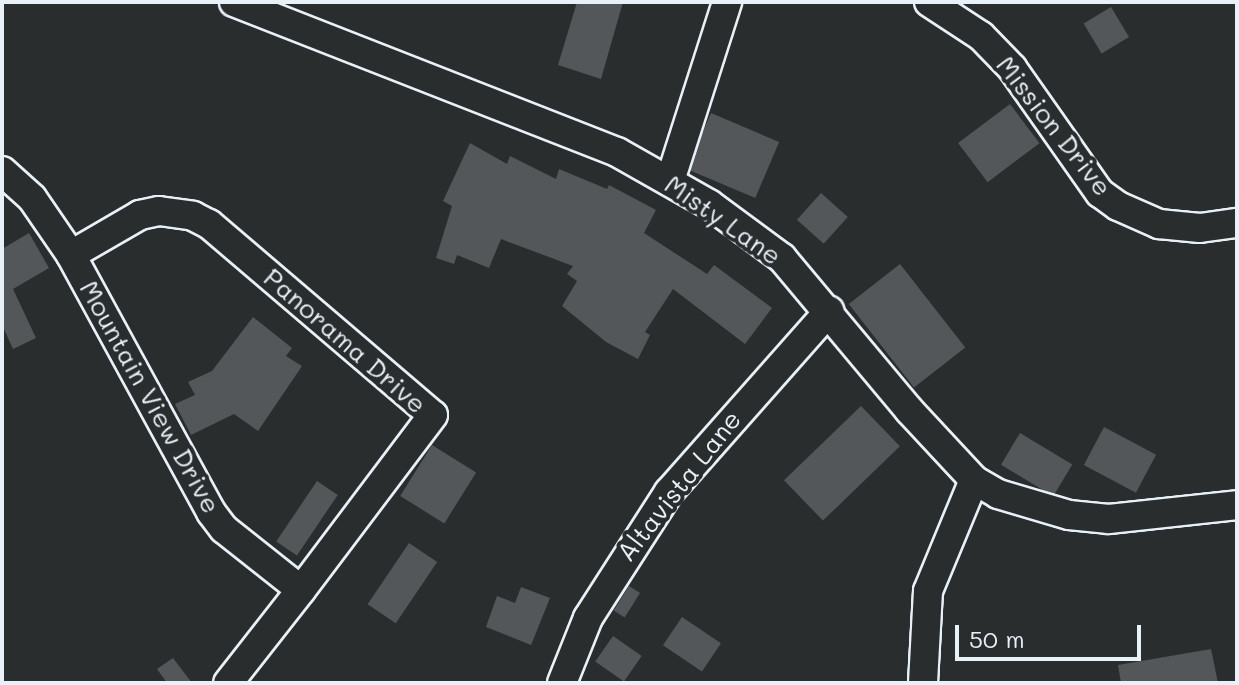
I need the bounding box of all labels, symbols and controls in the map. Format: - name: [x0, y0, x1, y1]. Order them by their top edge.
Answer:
- street label: Mission Drive: [990, 50, 1118, 202]
- street label: Misty Lane: [659, 168, 787, 272]
- street label: Panorama Drive: [257, 262, 433, 420]
- street label: Mountain View Drive: [73, 275, 227, 519]
- street label: Altavista Lane: [610, 404, 748, 568]
- scale bar: [959, 609, 1145, 659]
- text: 50 m: [969, 623, 1025, 654]

